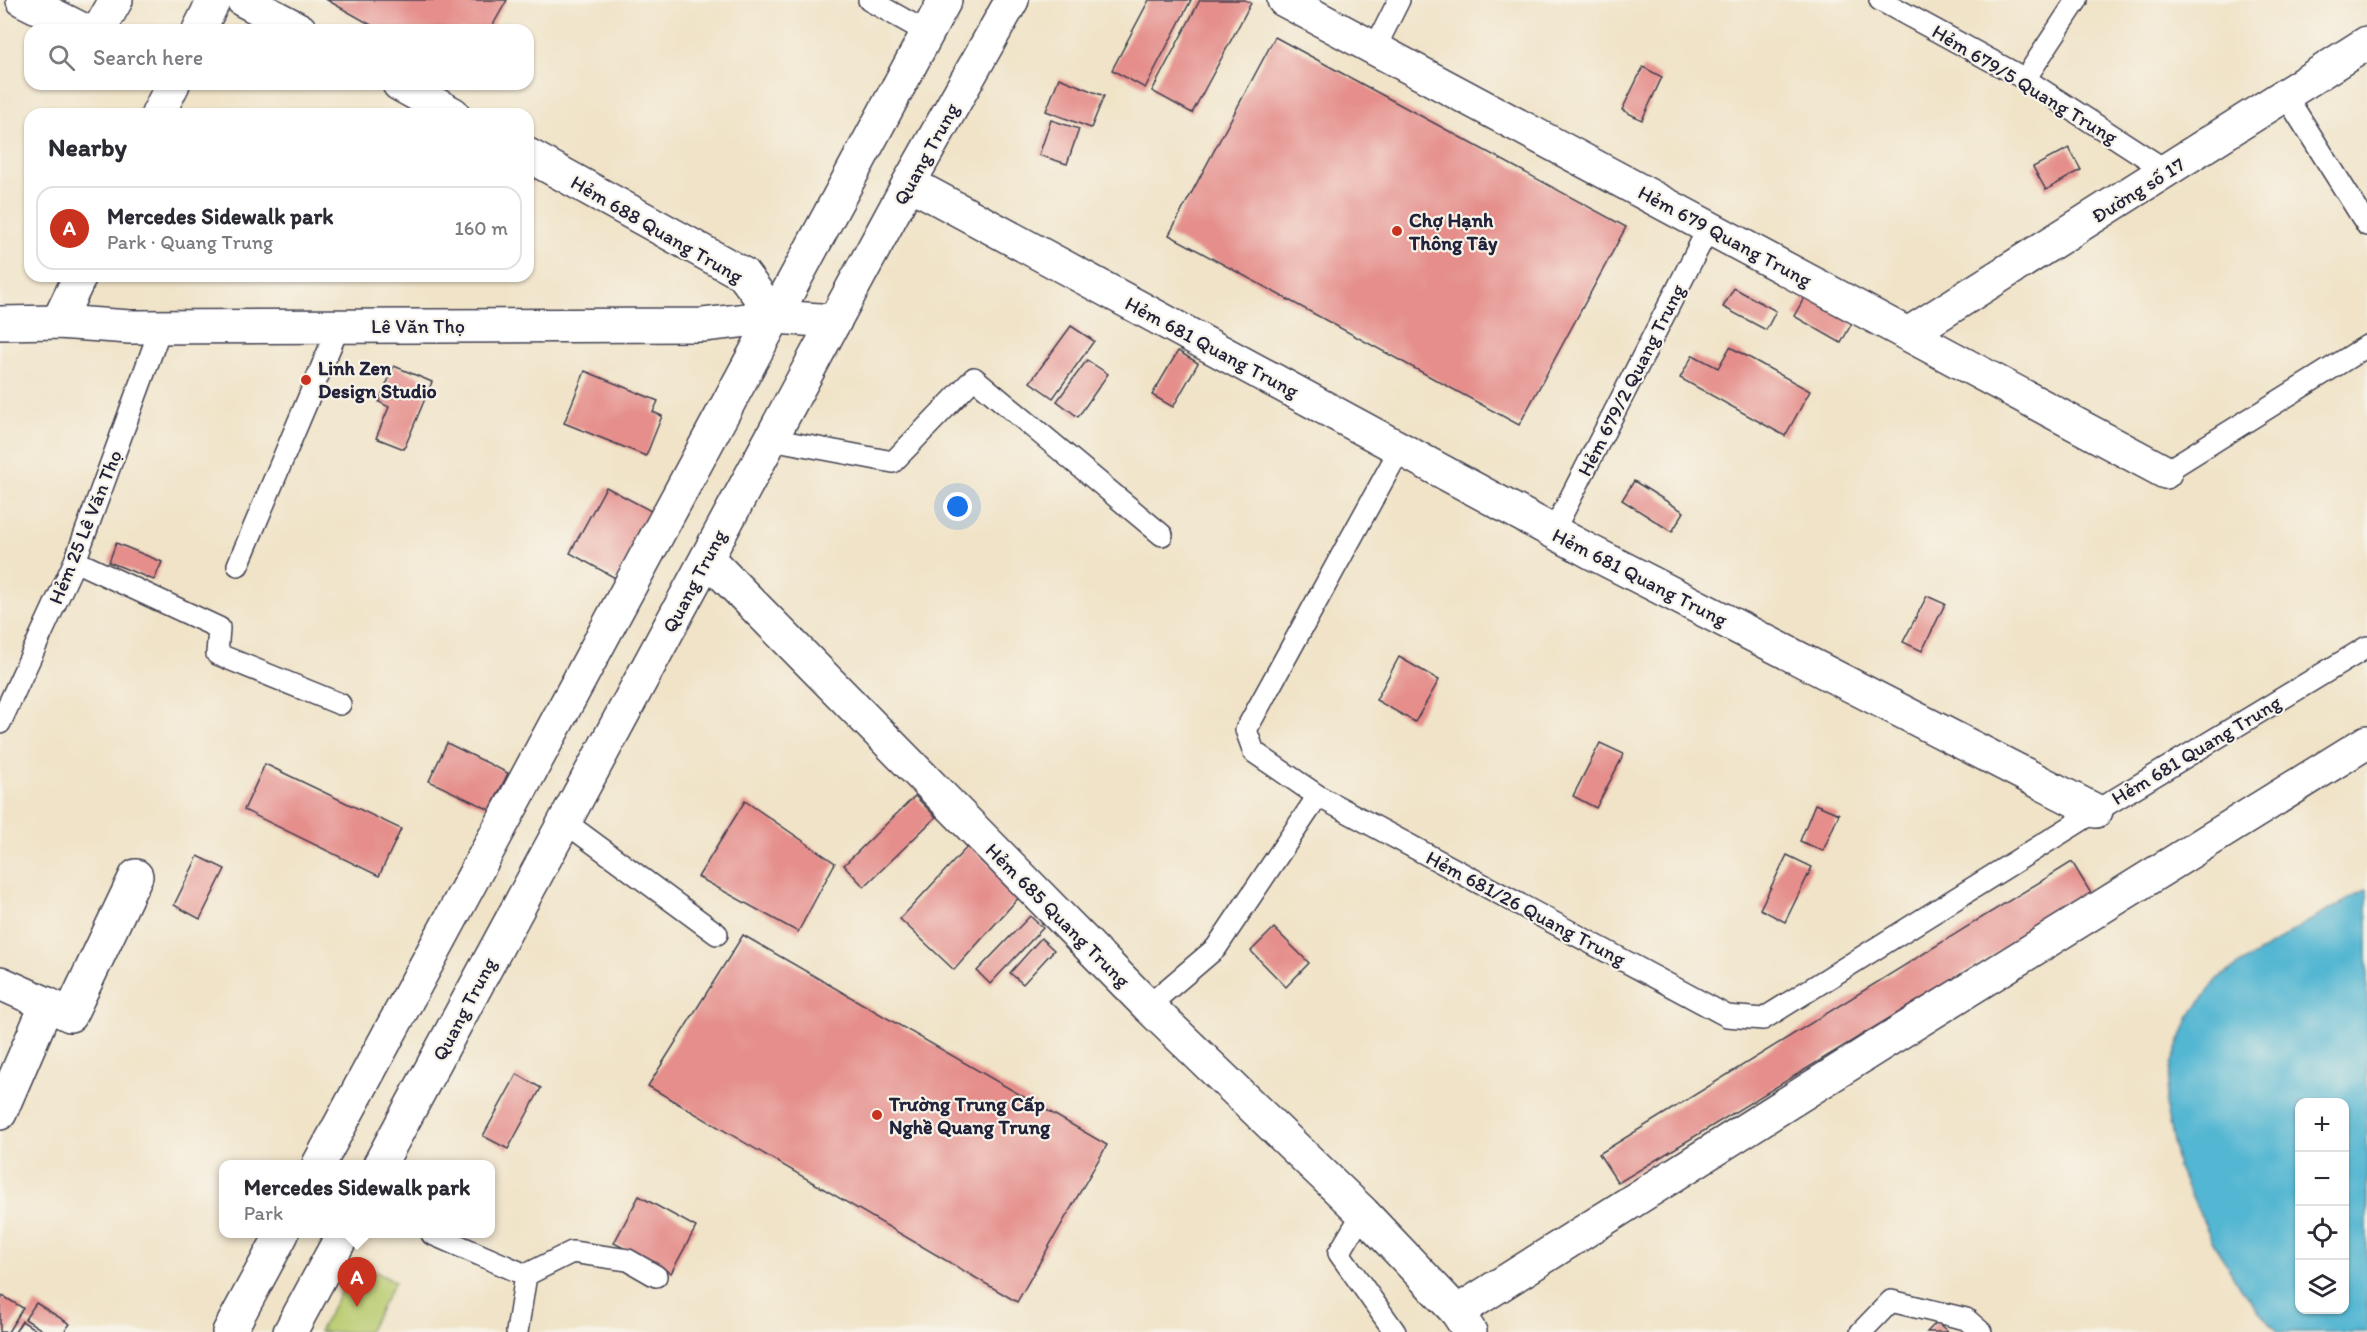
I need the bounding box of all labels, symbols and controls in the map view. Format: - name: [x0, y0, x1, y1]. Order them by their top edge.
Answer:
- street label: Hẻm 679/5 Quang Trung: [1928, 19, 2123, 149]
- search box: [24, 24, 534, 90]
- icon: search: [45, 41, 78, 74]
- text: Search here: [93, 44, 203, 71]
- street label: Quang Trung: [888, 98, 964, 209]
- text: Nearby: [48, 131, 127, 163]
- street label: Đường số 17: [2087, 152, 2189, 228]
- street label: Hẻm 688 Quang Trung: [567, 170, 748, 289]
- street label: Hẻm 679 Quang Trung: [1634, 180, 1817, 292]
- text: Mercedes Sidewalk park: [107, 203, 333, 230]
- place label: Chợ Hạnh Thông Tây: [1408, 208, 1498, 256]
- text: A: [63, 216, 76, 240]
- text: 160 m: [455, 216, 508, 240]
- marker: Chợ Hạnh Thông Tây: [1390, 224, 1404, 238]
- text: Park · Quang Trung: [107, 230, 273, 254]
- street label: Hẻm 679/2 Quang Trung: [1572, 279, 1690, 480]
- street label: Hẻm 681 Quang Trung: [1121, 291, 1304, 403]
- street label: Lê Văn Thọ: [371, 314, 465, 338]
- place label: Linh Zen Design Studio: [318, 356, 437, 404]
- marker: Linh Zen Design Studio: [299, 373, 313, 387]
- street label: Hẻm 25 Lê Văn Thọ: [43, 446, 127, 608]
- your location: [943, 492, 972, 521]
- street label: Hẻm 681 Quang Trung: [1549, 522, 1732, 632]
- street label: Quang Trung: [657, 525, 732, 637]
- street label: Hẻm 681 Quang Trung: [2107, 690, 2286, 810]
- street label: Hẻm 685 Quang Trung: [981, 838, 1136, 993]
- street label: Hẻm 681/26 Quang Trung: [1422, 845, 1631, 971]
- street label: Quang Trung: [427, 953, 502, 1065]
- place label: Trường Trung Cấp Nghề Quang Trung: [888, 1092, 1051, 1140]
- map controls: [2295, 1098, 2349, 1314]
- button: +: [2295, 1098, 2349, 1152]
- marker: Trường Trung Cấp Nghề Quang Trung: [870, 1108, 884, 1122]
- button: −: [2295, 1152, 2349, 1206]
- popup: [219, 1160, 495, 1238]
- text: Mercedes Sidewalk park: [244, 1174, 470, 1201]
- text: Park: [244, 1201, 283, 1225]
- button: locate: [2295, 1206, 2349, 1260]
- pin: A: [338, 1258, 376, 1307]
- button: layers: [2295, 1260, 2349, 1314]

